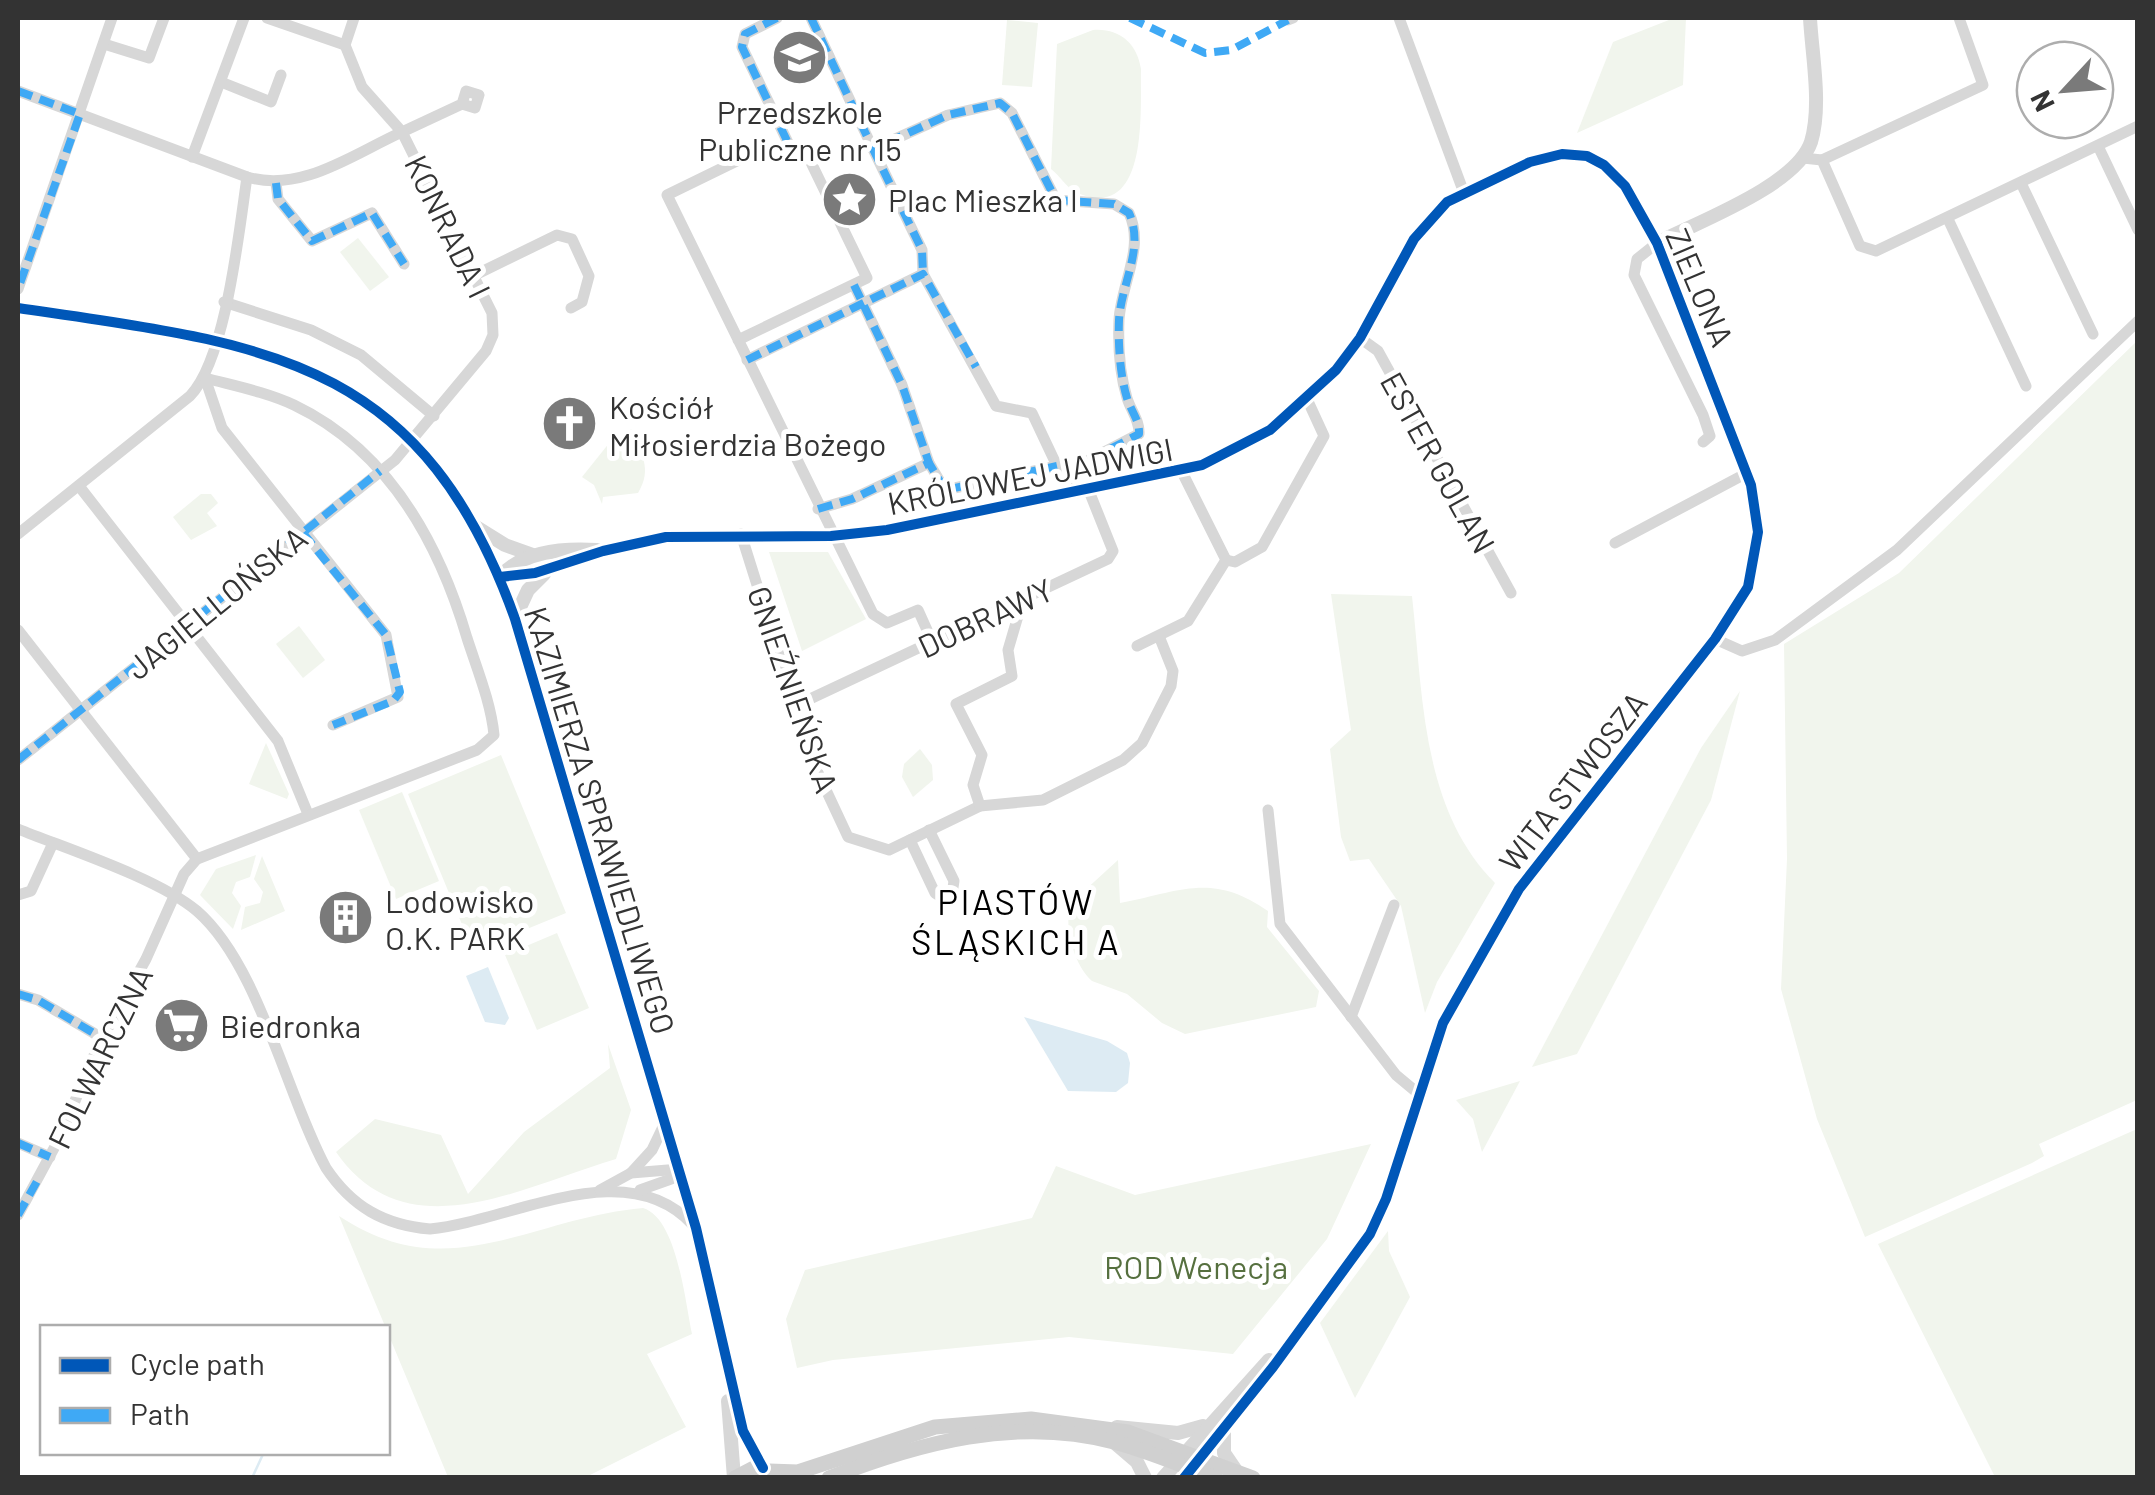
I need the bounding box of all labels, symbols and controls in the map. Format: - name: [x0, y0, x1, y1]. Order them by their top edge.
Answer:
- school or university icon: Przedszkole Publiczne nr 15: [770, 27, 830, 87]
- north arrow: [2015, 40, 2115, 140]
- text: N: [2022, 86, 2061, 117]
- place label: Przedszkole Publiczne nr 15: [698, 92, 902, 167]
- street label: KONRADA I: [398, 148, 500, 304]
- place icon: Plac Mieszka I: [819, 169, 879, 229]
- place label: Plac Mieszka I: [888, 180, 1078, 218]
- street label: ZIELONA: [1659, 222, 1743, 352]
- street label: ESTER GOLAN: [1374, 365, 1504, 559]
- place label: Kościół Miłosierdzia Bożego: [609, 387, 887, 462]
- church icon: Kościół Miłosierdzia Bożego: [540, 394, 600, 454]
- street label: KRÓLOWEJ JADWIGI: [884, 429, 1176, 521]
- street label: JAGIELLOŃSKA: [118, 518, 314, 686]
- street label: DOBRAWY: [911, 569, 1059, 665]
- street label: GNIEŹNIEŃSKA: [741, 581, 847, 797]
- street label: KAZIMIERZA SPRAWIEDLIWEGO: [518, 602, 684, 1038]
- street label: WITA STWOSZA: [1490, 683, 1654, 879]
- district label: PIASTÓW ŚLĄSKICH A: [911, 880, 1121, 962]
- place label: Lodowisko O.K. PARK: [385, 881, 534, 956]
- building icon: Lodowisko O.K. PARK: [316, 888, 376, 948]
- street label: FOLWARCZNA: [39, 960, 159, 1154]
- supermarket icon: Biedronka: [151, 995, 211, 1055]
- place label: Biedronka: [220, 1006, 361, 1044]
- park label: ROD Wenecja: [1104, 1247, 1288, 1285]
- legend: [40, 1325, 390, 1455]
- text: Cycle path: [130, 1345, 265, 1381]
- text: Path: [130, 1395, 190, 1431]

